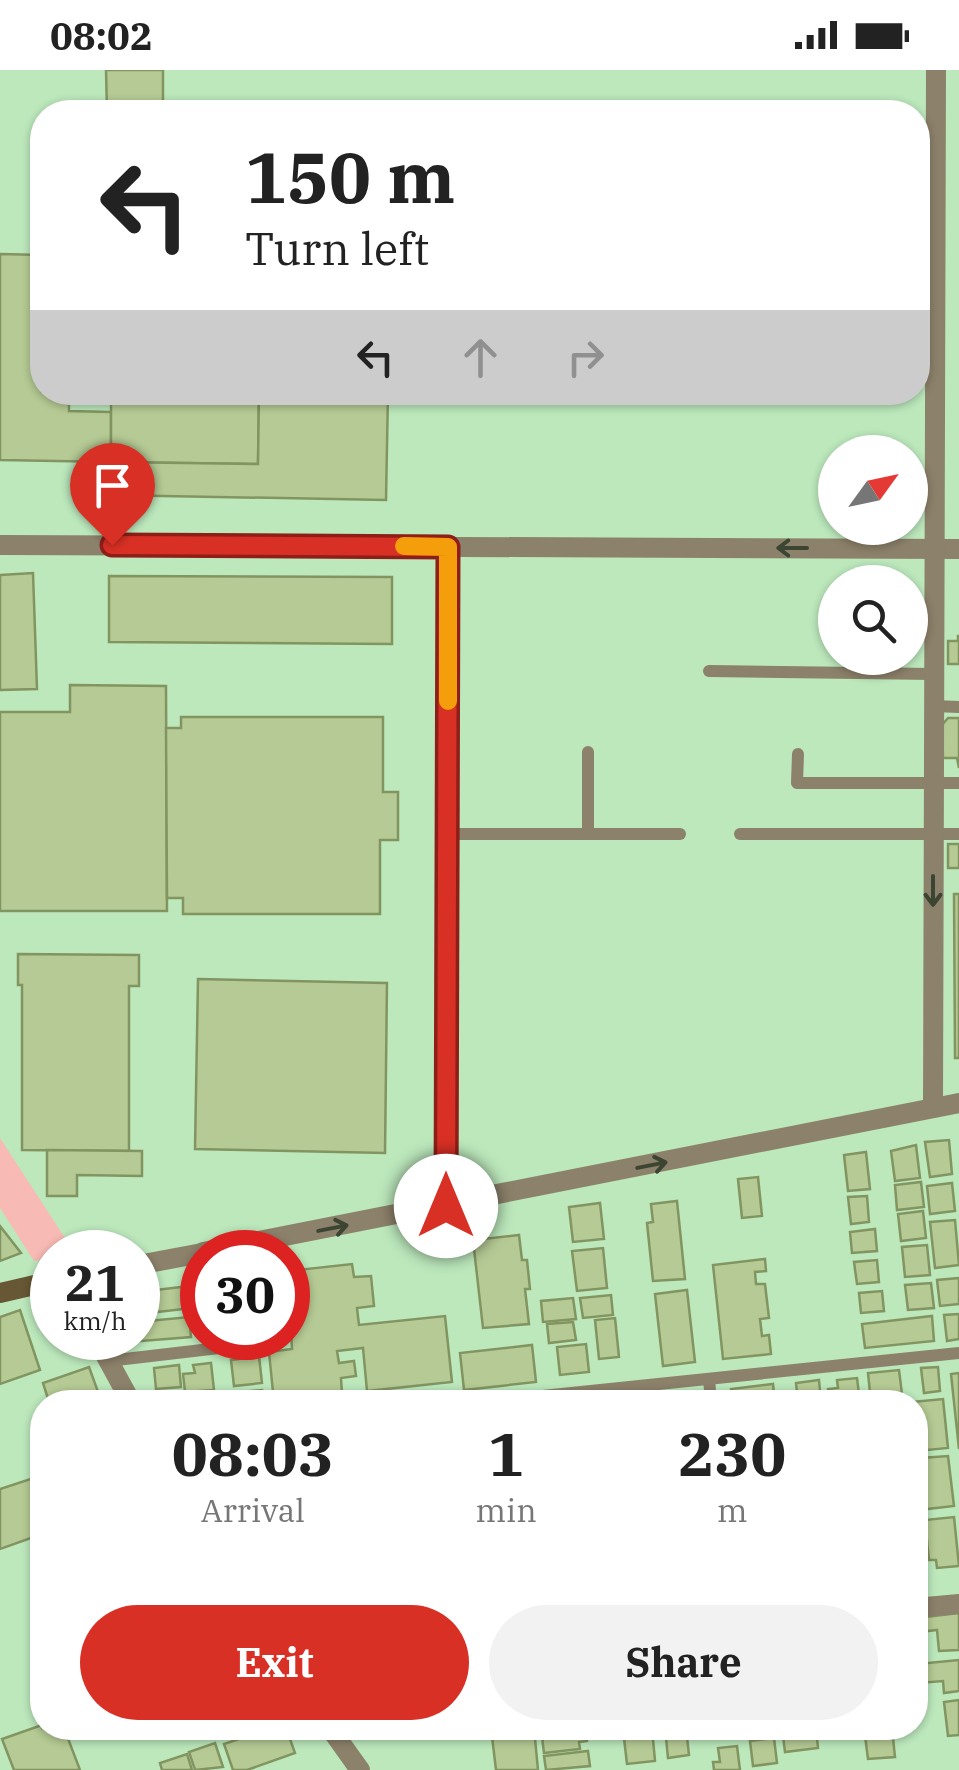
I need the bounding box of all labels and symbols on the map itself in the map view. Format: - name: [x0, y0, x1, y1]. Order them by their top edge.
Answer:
- north arrow: [818, 435, 928, 545]
- pin: [70, 443, 155, 546]
- one-way arrow: [776, 538, 808, 558]
- one-way arrow: [924, 874, 942, 907]
- position arrow: [394, 1154, 498, 1258]
- one-way arrow: [635, 1154, 667, 1173]
- one-way arrow: [316, 1218, 349, 1237]
- speed limit sign: 30: [180, 1230, 310, 1360]

